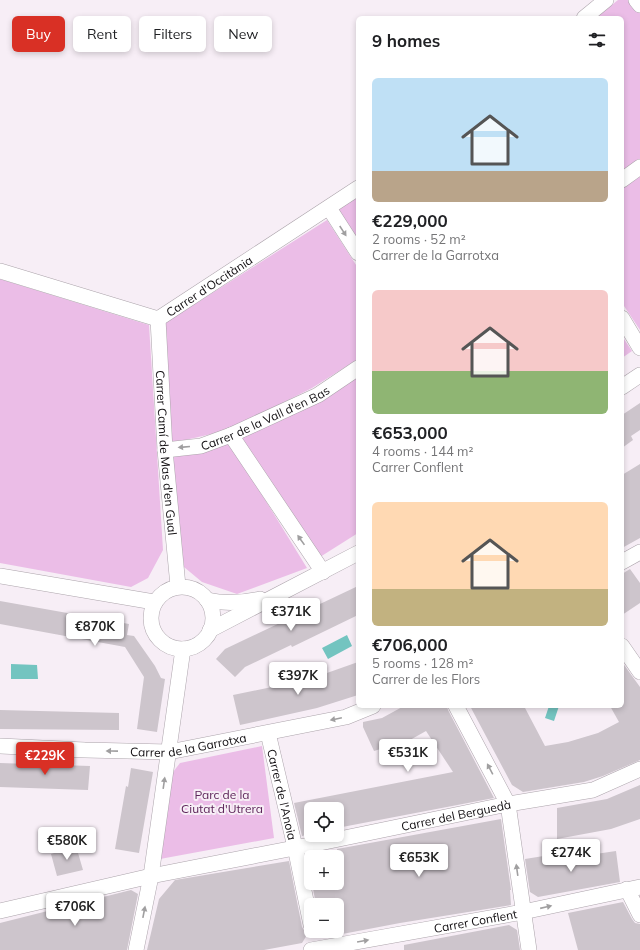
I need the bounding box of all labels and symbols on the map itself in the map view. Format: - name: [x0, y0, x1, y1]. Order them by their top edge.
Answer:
- one-way arrow: [340, 225, 347, 236]
- street label: Carrer d'Occitània: [163, 252, 255, 319]
- street label: Carrer Camí de Mas d'en Gual: [153, 370, 181, 536]
- street label: Carrer de la Vall d'en Bas: [198, 382, 332, 453]
- one-way arrow: [178, 444, 190, 451]
- one-way arrow: [297, 535, 305, 545]
- pin: €371K: [263, 598, 319, 632]
- pin: €870K: [67, 613, 123, 647]
- pin: €397K: [270, 662, 326, 696]
- one-way arrow: [330, 717, 343, 723]
- street label: Carrer de la Garrotxa: [130, 729, 247, 760]
- pin: €531K: [380, 739, 436, 773]
- pin: €229K: [17, 742, 73, 776]
- street label: Carrer de l'Anoia: [264, 747, 301, 841]
- one-way arrow: [105, 748, 118, 754]
- one-way arrow: [487, 764, 493, 775]
- one-way arrow: [161, 777, 167, 789]
- park label: Parc de la Ciutat d'Utrera: [181, 787, 263, 816]
- street label: Carrer del Berguedà: [400, 796, 512, 833]
- pin: €580K: [39, 827, 95, 861]
- pin: €274K: [543, 839, 599, 873]
- pin: €653K: [391, 844, 447, 878]
- one-way arrow: [514, 864, 520, 876]
- pin: €706K: [47, 893, 103, 927]
- one-way arrow: [540, 904, 552, 910]
- one-way arrow: [141, 906, 147, 918]
- street label: Carrer Conflent: [433, 906, 518, 935]
- one-way arrow: [357, 937, 369, 943]

